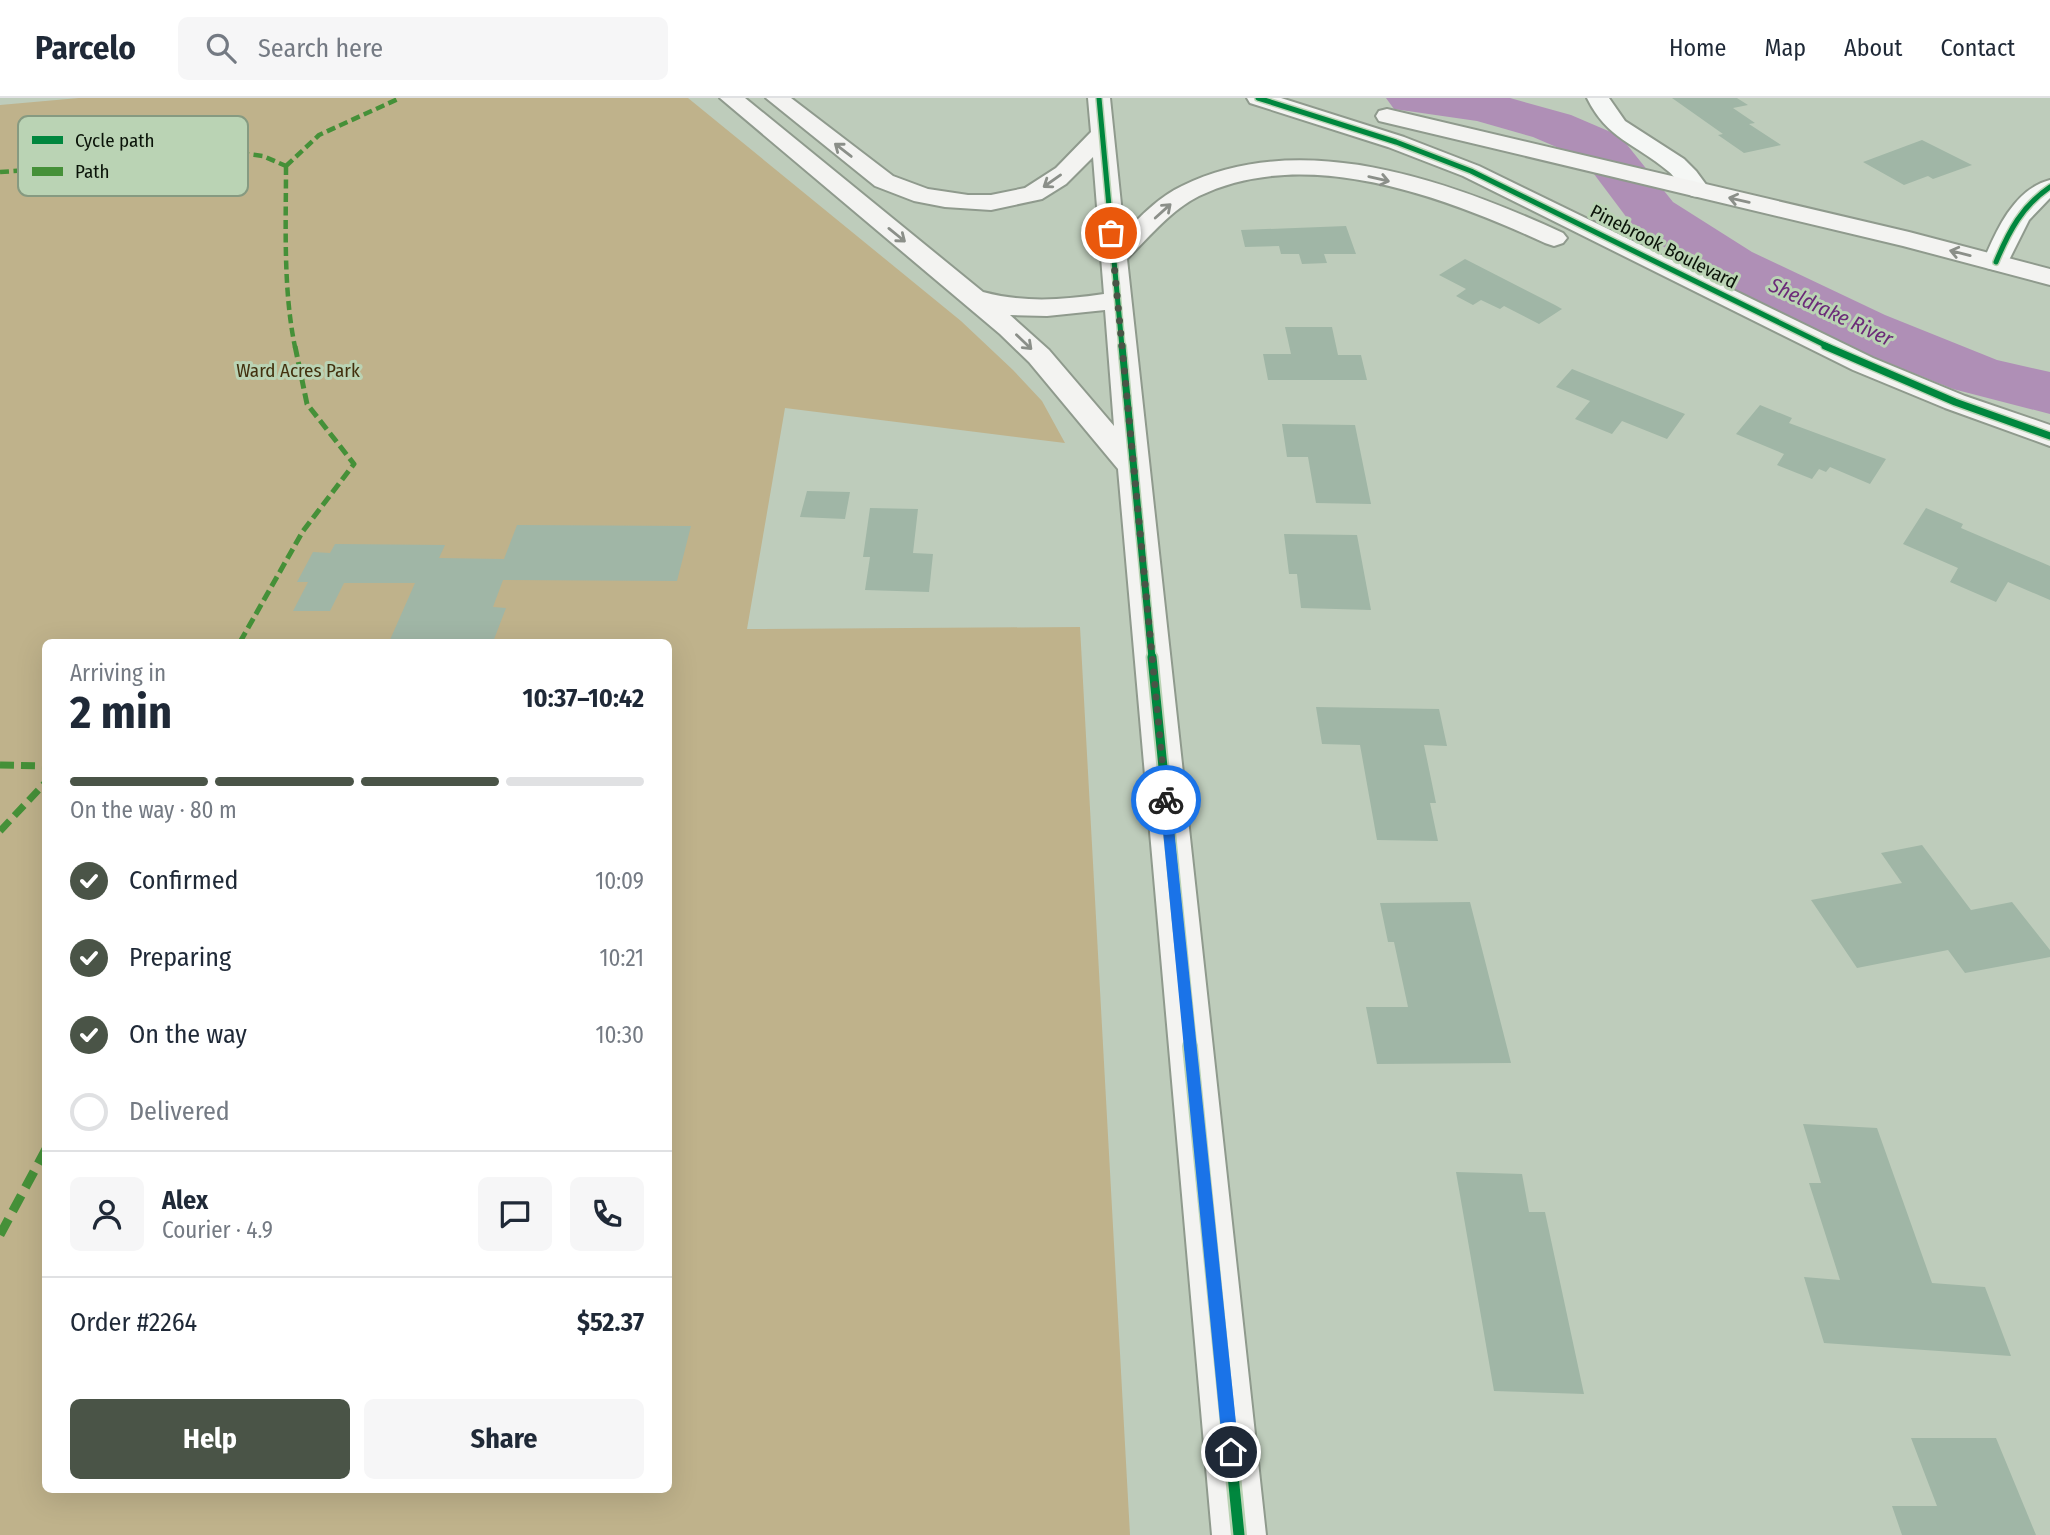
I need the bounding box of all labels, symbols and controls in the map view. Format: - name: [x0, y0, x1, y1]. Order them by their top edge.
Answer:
- search box: [178, 17, 668, 80]
- text: Parcelo: [35, 28, 136, 68]
- icon: search: [202, 29, 240, 67]
- text: Search here: [258, 33, 383, 64]
- text: Home: [1669, 34, 1726, 62]
- text: Map: [1764, 34, 1806, 62]
- text: About: [1844, 34, 1902, 62]
- text: Contact: [1940, 34, 2015, 62]
- legend: [18, 116, 248, 196]
- text: Cycle path: [75, 129, 154, 152]
- one-way arrow: [835, 142, 853, 157]
- text: Path: [75, 160, 110, 183]
- one-way arrow: [1367, 172, 1390, 186]
- one-way arrow: [1043, 174, 1062, 188]
- one-way arrow: [1728, 193, 1751, 206]
- street label: Pinebrook Boulevard: [1586, 199, 1741, 293]
- pin: [1081, 203, 1141, 263]
- one-way arrow: [1154, 203, 1171, 220]
- icon: bag: [1092, 214, 1130, 252]
- one-way arrow: [888, 227, 906, 243]
- one-way arrow: [1949, 246, 1972, 259]
- water label: Sheldrake River: [1764, 272, 1898, 352]
- one-way arrow: [1015, 333, 1032, 350]
- park label: Ward Acres Park: [236, 359, 360, 382]
- text: Arriving in: [70, 659, 166, 687]
- text: 10:37–10:42: [523, 683, 644, 714]
- text: 2 min: [70, 685, 172, 740]
- courier: [1131, 765, 1201, 835]
- icon: bike: [1147, 781, 1185, 819]
- text: On the way · 80 m: [70, 796, 237, 824]
- icon: check: [70, 862, 108, 900]
- text: Confirmed: [129, 865, 239, 896]
- text: 10:09: [595, 867, 644, 895]
- icon: check: [70, 939, 108, 977]
- text: Preparing: [129, 942, 231, 973]
- text: 10:21: [600, 944, 644, 972]
- icon: check: [70, 1016, 108, 1054]
- text: On the way: [129, 1019, 247, 1050]
- text: 10:30: [596, 1021, 644, 1049]
- text: Delivered: [129, 1096, 230, 1127]
- button: person: [70, 1177, 144, 1251]
- button: chat: [478, 1177, 552, 1251]
- button: phone: [570, 1177, 644, 1251]
- text: Alex: [162, 1185, 208, 1216]
- text: Courier · 4.9: [162, 1216, 273, 1244]
- text: Order #2264: [70, 1307, 197, 1338]
- text: $52.37: [577, 1307, 644, 1338]
- button: Help: [70, 1399, 350, 1479]
- button: Share: [364, 1399, 644, 1479]
- pin: [1201, 1422, 1261, 1482]
- icon: home: [1212, 1433, 1250, 1471]

